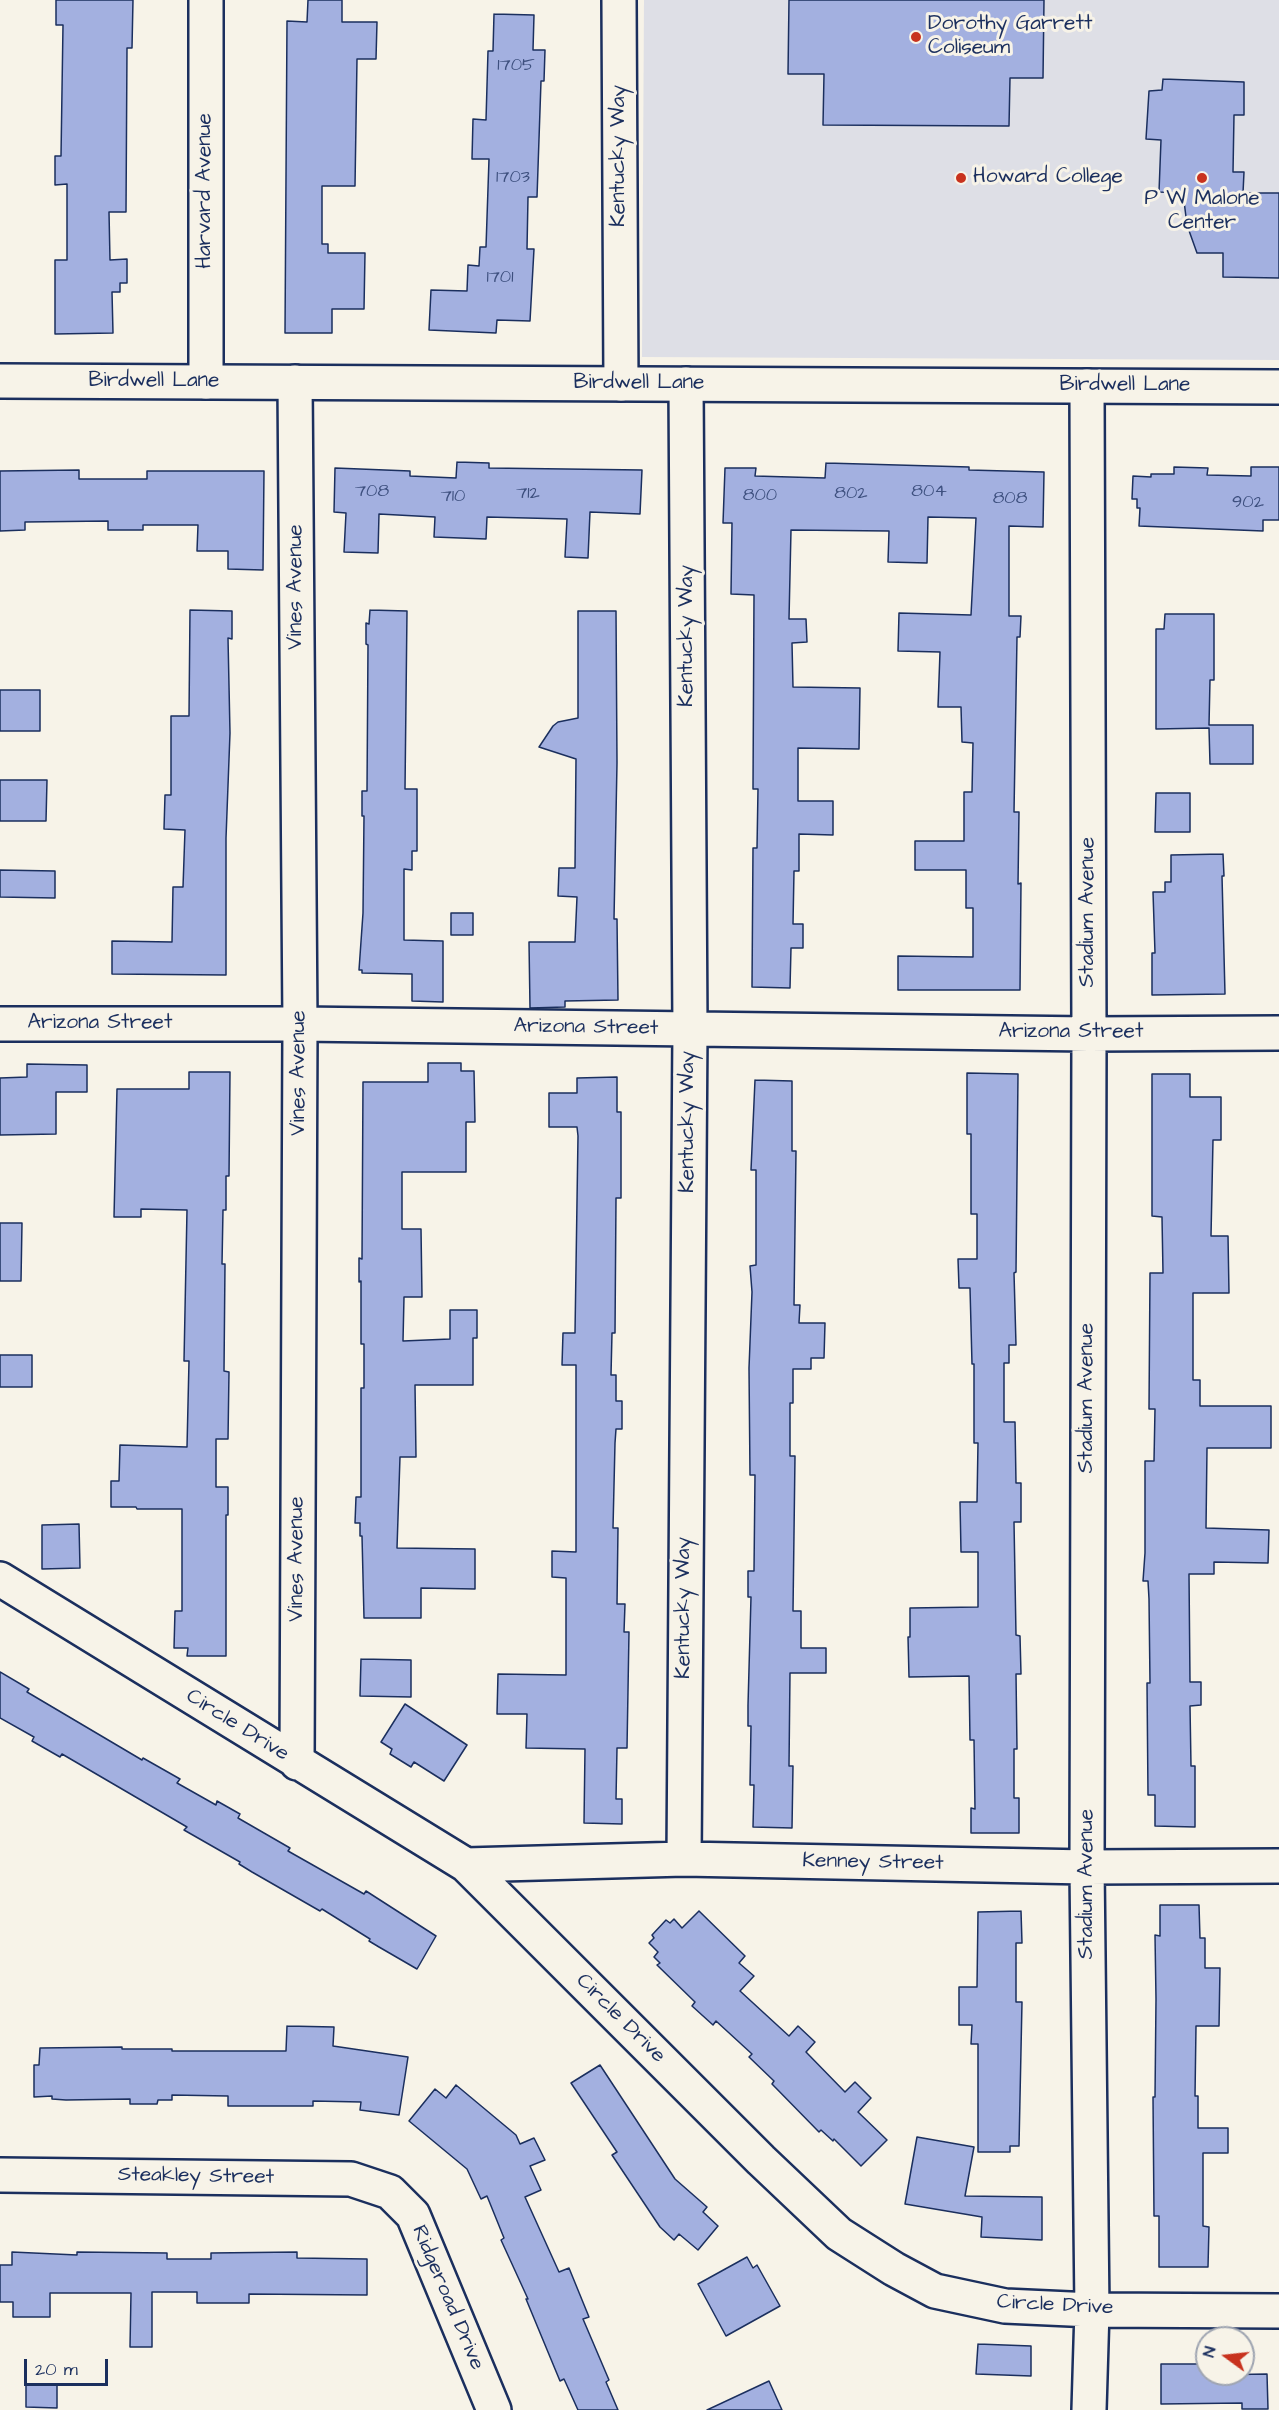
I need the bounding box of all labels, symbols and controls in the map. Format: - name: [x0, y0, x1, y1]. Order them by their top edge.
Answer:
- place label: Dorothy Garrett Coliseum: [928, 12, 1092, 62]
- marker: Dorothy Garrett Coliseum: [909, 30, 923, 44]
- house number: 1705: [497, 55, 535, 77]
- street label: Kentucky Way: [607, 85, 633, 227]
- street label: Harvard Avenue: [193, 113, 219, 269]
- place label: Howard College: [973, 165, 1123, 191]
- house number: 1703: [496, 167, 530, 189]
- marker: Howard College: [954, 171, 968, 185]
- marker: P W Malone Center: [1195, 171, 1209, 185]
- place label: P W Malone Center: [1145, 187, 1259, 237]
- house number: 1701: [486, 267, 514, 289]
- street label: Birdwell Lane: [89, 369, 219, 395]
- street label: Birdwell Lane: [574, 371, 704, 397]
- street label: Birdwell Lane: [1060, 373, 1190, 399]
- house number: 708: [355, 481, 389, 503]
- house number: 804: [911, 481, 947, 503]
- house number: 712: [516, 483, 540, 505]
- house number: 802: [834, 483, 868, 505]
- house number: 800: [743, 485, 777, 507]
- house number: 710: [441, 486, 465, 508]
- house number: 808: [993, 488, 1027, 510]
- house number: 902: [1232, 492, 1264, 514]
- street label: Vines Avenue: [284, 524, 310, 650]
- street label: Kentucky Way: [675, 565, 701, 707]
- street label: Stadium Avenue: [1076, 837, 1102, 987]
- street label: Vines Avenue: [287, 1010, 313, 1136]
- street label: Arizona Street: [28, 1011, 172, 1037]
- street label: Arizona Street: [513, 1014, 659, 1042]
- street label: Arizona Street: [999, 1020, 1143, 1046]
- street label: Kentucky Way: [676, 1051, 702, 1193]
- street label: Stadium Avenue: [1075, 1323, 1101, 1473]
- street label: Vines Avenue: [285, 1496, 311, 1622]
- street label: Kentucky Way: [672, 1537, 698, 1679]
- street label: Circle Drive: [181, 1684, 293, 1768]
- street label: Stadium Avenue: [1075, 1809, 1101, 1959]
- street label: Kenney Street: [802, 1849, 944, 1877]
- street label: Circle Drive: [570, 1969, 670, 2069]
- street label: Steakley Street: [118, 2163, 274, 2191]
- street label: Ridgeroad Drive: [405, 2222, 489, 2374]
- street label: Circle Drive: [996, 2290, 1114, 2322]
- north arrow: [1195, 2326, 1255, 2386]
- text: N: [1198, 2344, 1221, 2360]
- scale bar: [27, 2347, 111, 2385]
- text: 20 m: [35, 2357, 78, 2382]

